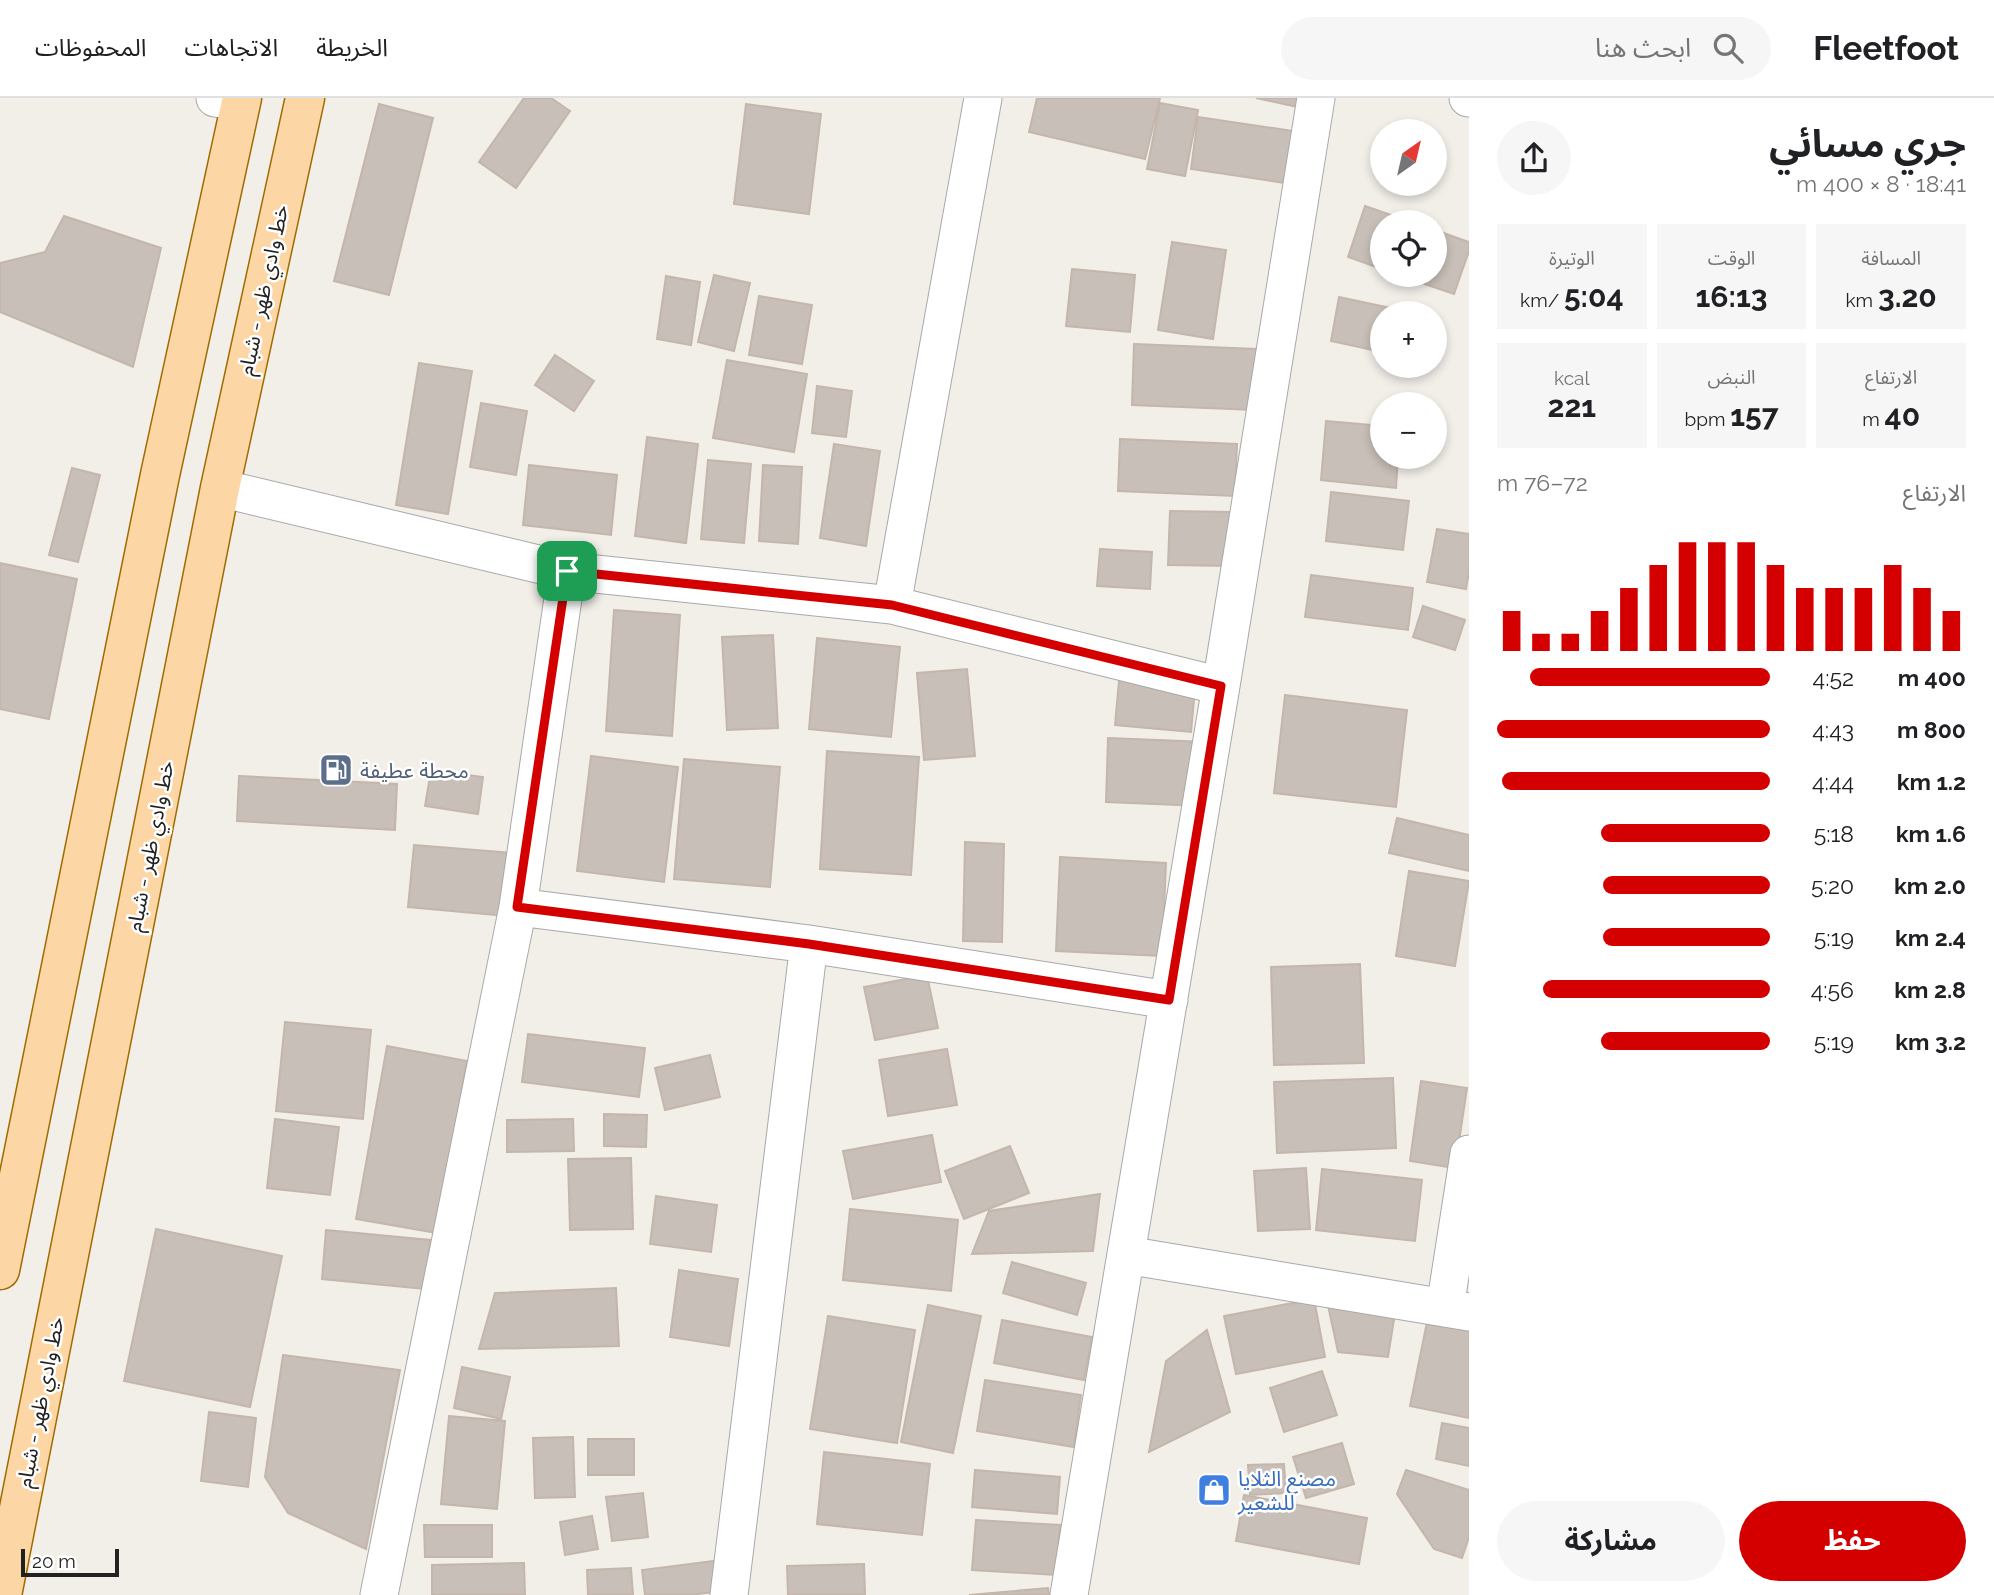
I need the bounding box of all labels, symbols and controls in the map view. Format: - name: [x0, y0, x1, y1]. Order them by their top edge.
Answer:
- search box: [1281, 17, 1771, 80]
- icon: search: [1709, 29, 1747, 67]
- text: Fleetfoot: [1813, 29, 1959, 68]
- text: المحفوظات: [35, 33, 146, 62]
- text: الاتجاهات: [184, 33, 278, 62]
- text: الخريطة: [316, 33, 388, 62]
- text: ابحث هنا: [1595, 33, 1691, 63]
- north arrow: [1370, 119, 1447, 196]
- map controls: [1370, 119, 1447, 469]
- button: share: [1497, 121, 1571, 195]
- text: جري مسائي: [1769, 121, 1966, 166]
- text: 18:41 · 8 × 400 m: [1796, 170, 1966, 197]
- street label: خط وادي ظهر - شبام: [233, 203, 297, 378]
- button: locate: [1370, 210, 1447, 287]
- text: الوتيرة: [1549, 247, 1595, 269]
- text: الوقت: [1708, 247, 1755, 269]
- text: المسافة: [1861, 247, 1921, 269]
- text: 5:04: [1564, 279, 1624, 314]
- text: 16:13: [1696, 279, 1768, 314]
- text: 3.20: [1878, 279, 1937, 314]
- text: /km: [1520, 289, 1564, 311]
- text: km: [1846, 289, 1878, 311]
- button: +: [1370, 301, 1447, 378]
- text: النبض: [1707, 366, 1756, 388]
- text: الارتفاع: [1865, 366, 1917, 388]
- text: kcal: [1554, 367, 1590, 389]
- text: 221: [1548, 389, 1596, 424]
- button: −: [1370, 392, 1447, 469]
- text: 157: [1730, 398, 1779, 433]
- text: 40: [1885, 398, 1920, 433]
- text: bpm: [1684, 408, 1730, 430]
- text: m: [1862, 408, 1885, 430]
- text: 72–76 m: [1497, 469, 1588, 496]
- text: الارتفاع: [1903, 479, 1966, 506]
- pin: [537, 541, 597, 601]
- icon: arrive: [548, 552, 586, 590]
- text: 4:52: [1813, 664, 1854, 691]
- text: 400 m: [1898, 664, 1966, 691]
- text: 4:43: [1812, 716, 1854, 743]
- text: 800 m: [1897, 716, 1966, 743]
- fuel station icon: محطة عطيفة: [317, 751, 355, 789]
- street label: خط وادي ظهر - شبام: [121, 758, 183, 934]
- place label: محطة عطيفة: [360, 758, 469, 783]
- text: 4:44: [1812, 768, 1854, 795]
- text: 1.2 km: [1897, 768, 1966, 795]
- text: 5:18: [1814, 820, 1854, 847]
- text: 1.6 km: [1896, 820, 1966, 847]
- text: 5:20: [1811, 872, 1854, 899]
- text: 2.0 km: [1894, 872, 1966, 899]
- text: 5:19: [1814, 924, 1854, 951]
- text: 2.4 km: [1895, 924, 1966, 951]
- text: 4:56: [1811, 976, 1854, 1003]
- text: 2.8 km: [1894, 976, 1966, 1003]
- text: 5:19: [1814, 1028, 1854, 1055]
- text: 3.2 km: [1895, 1028, 1966, 1055]
- street label: خط وادي ظهر - شبام: [11, 1314, 73, 1490]
- place label: مصنع الثلايا للشعير: [1237, 1466, 1336, 1515]
- shop icon: مصنع الثلايا للشعير: [1195, 1471, 1233, 1509]
- button: مشاركة: [1497, 1501, 1725, 1581]
- button: حفظ: [1739, 1501, 1966, 1581]
- scale bar: [21, 1546, 119, 1578]
- text: 20 m: [32, 1550, 76, 1572]

